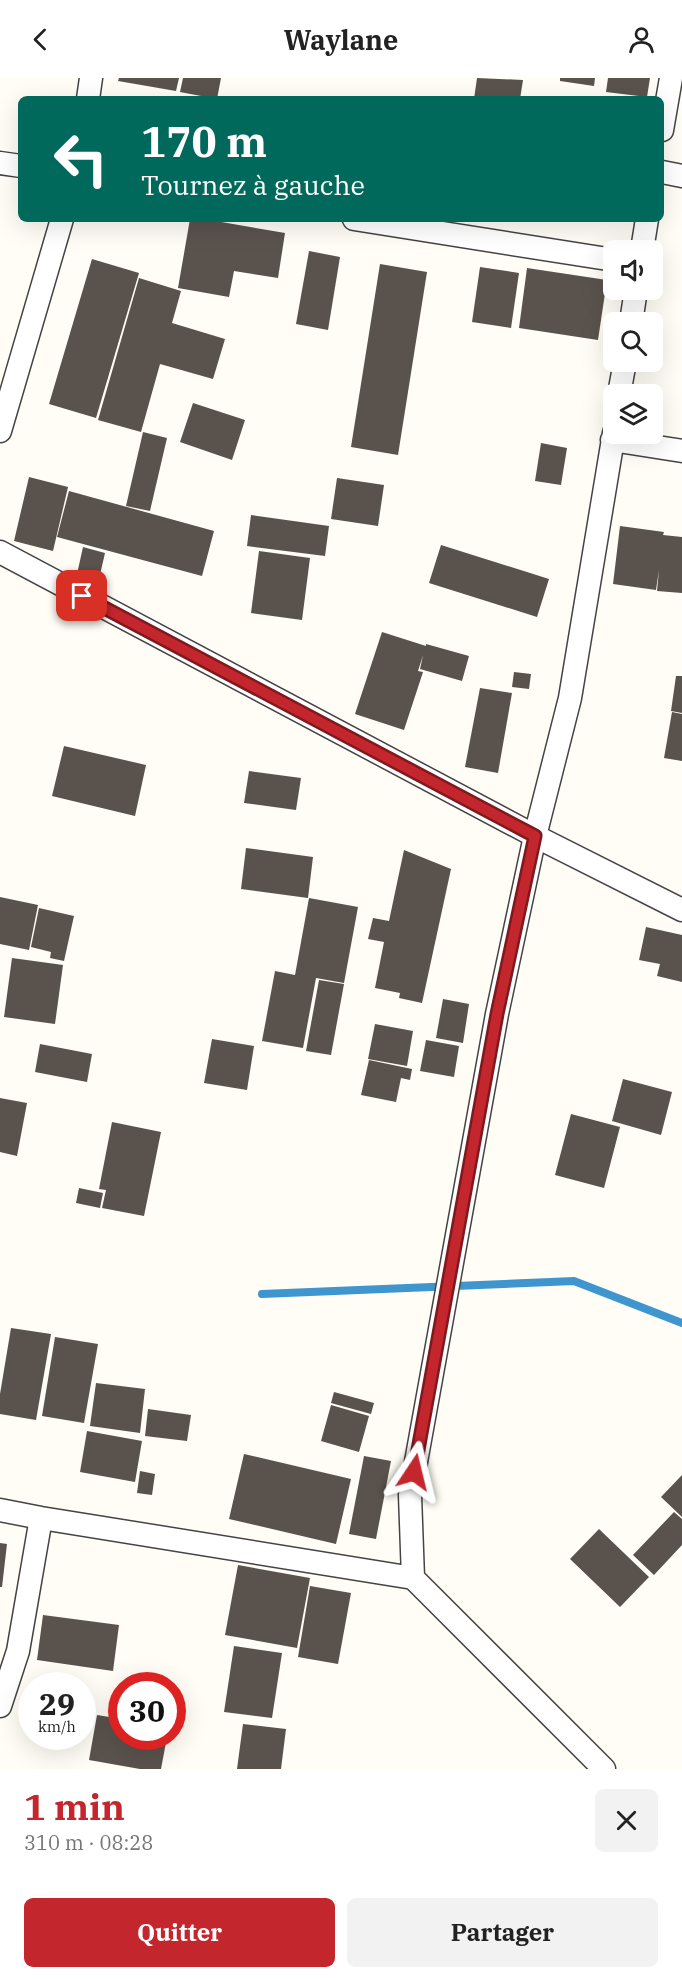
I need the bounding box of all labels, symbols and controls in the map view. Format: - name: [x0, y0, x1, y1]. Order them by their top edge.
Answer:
- text: Waylane: [284, 22, 398, 57]
- icon: back: [24, 23, 57, 56]
- icon: person: [625, 23, 658, 56]
- text: 170 m: [141, 114, 267, 169]
- icon: left: [42, 120, 120, 198]
- text: Tournez à gauche: [141, 167, 365, 202]
- map controls: [603, 240, 663, 444]
- button: sound: [603, 240, 663, 300]
- button: search: [603, 312, 663, 372]
- button: layers: [603, 384, 663, 444]
- pin: [56, 570, 107, 621]
- icon: arrive: [65, 579, 98, 612]
- position arrow: [382, 1440, 446, 1504]
- speed limit sign: 30: [108, 1672, 186, 1750]
- text: 29: [39, 1684, 75, 1723]
- text: km/h: [38, 1717, 76, 1736]
- text: 1 min: [24, 1783, 125, 1830]
- button: close: [595, 1789, 658, 1852]
- text: 310 m · 08:28: [24, 1829, 153, 1856]
- button: Quitter: [24, 1898, 335, 1967]
- button: Partager: [347, 1898, 658, 1967]

